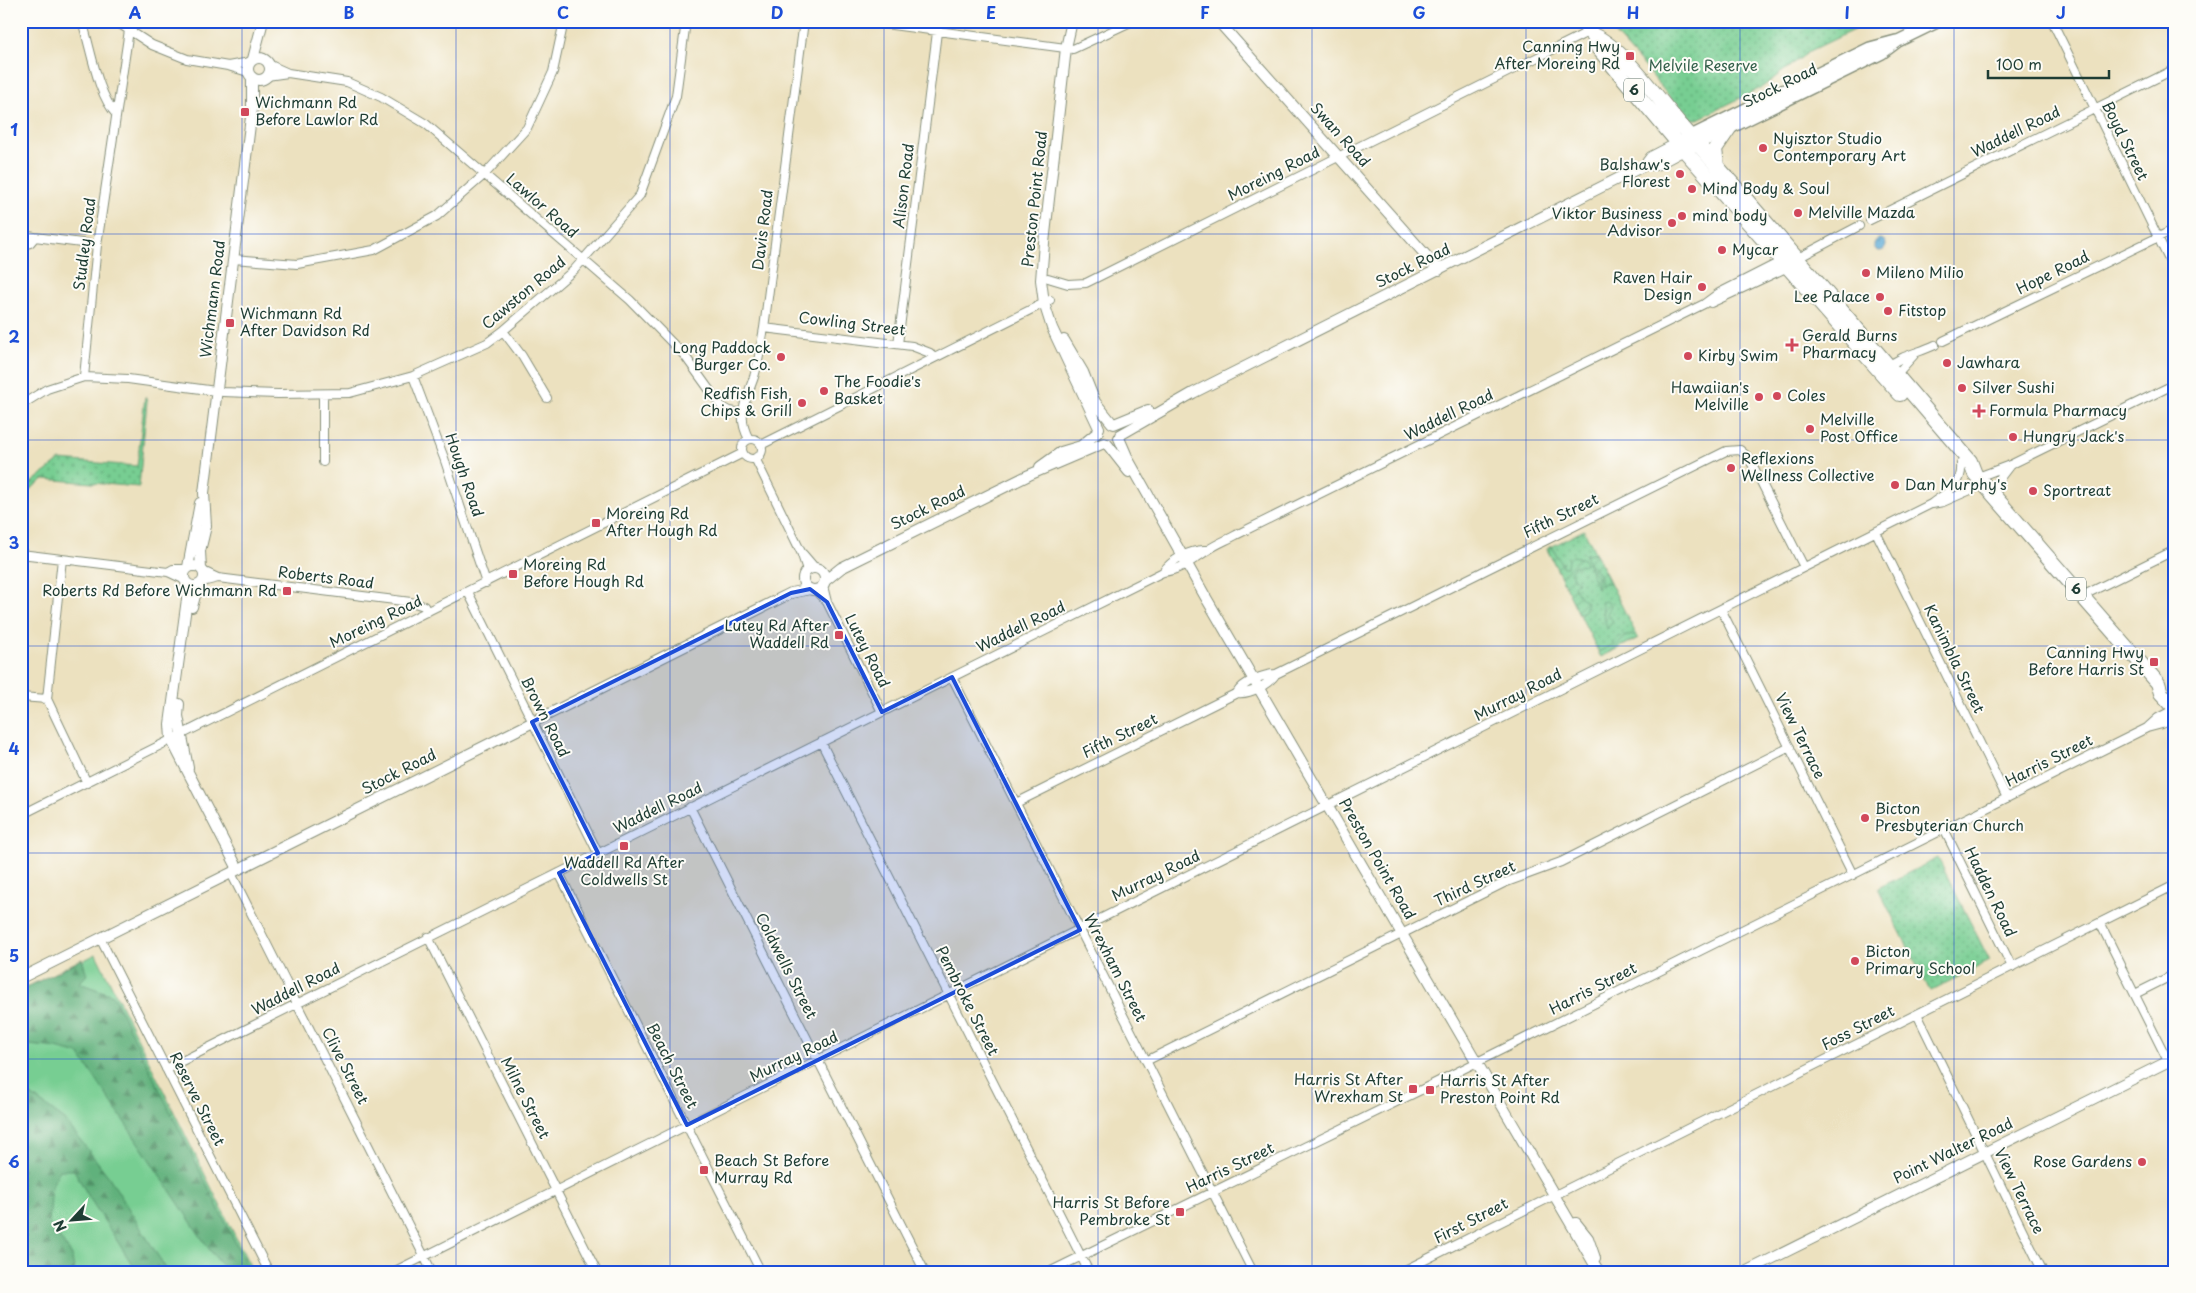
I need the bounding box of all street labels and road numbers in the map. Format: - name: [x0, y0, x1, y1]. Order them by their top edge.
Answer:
- street label: Stock Road: [1738, 57, 1821, 113]
- road number: 6: [1624, 78, 1644, 102]
- street label: Swan Road: [1306, 96, 1377, 172]
- street label: Boyd Street: [2097, 97, 2155, 184]
- street label: Waddell Road: [1967, 99, 2064, 162]
- street label: Preston Point Road: [1015, 130, 1052, 268]
- street label: Moreing Road: [1223, 140, 1323, 206]
- street label: Alison Road: [886, 142, 919, 230]
- street label: Lawlor Road: [502, 167, 584, 243]
- street label: Davis Road: [745, 188, 778, 271]
- street label: Studley Road: [66, 196, 101, 292]
- street label: Stock Road: [1371, 237, 1454, 293]
- street label: Wichmann Road: [193, 239, 230, 359]
- street label: Hope Road: [2012, 244, 2093, 299]
- street label: Cawston Road: [476, 250, 570, 334]
- street label: Cowling Street: [797, 305, 907, 340]
- street label: Waddell Road: [1400, 382, 1497, 445]
- street label: Hough Road: [440, 429, 491, 520]
- street label: Stock Road: [886, 479, 969, 535]
- street label: Fifth Street: [1519, 486, 1602, 543]
- street label: Roberts Road: [277, 559, 375, 594]
- road number: 6: [2066, 578, 2086, 600]
- street label: Moreing Road: [325, 588, 426, 653]
- street label: Waddell Road: [972, 594, 1069, 657]
- street label: Kanimbla Street: [1919, 600, 1992, 717]
- street label: Lutey Road: [840, 609, 897, 691]
- street label: Murray Road: [1469, 662, 1565, 726]
- street label: Brown Road: [516, 672, 577, 761]
- street label: View Terrace: [1771, 688, 1832, 782]
- street label: Fifth Street: [1078, 706, 1161, 763]
- street label: Harris Street: [2000, 728, 2096, 792]
- street label: Stock Road: [357, 742, 440, 799]
- street label: Waddell Road: [609, 775, 706, 838]
- street label: Preston Point Road: [1334, 793, 1422, 923]
- street label: Hadden Road: [1960, 842, 2023, 940]
- street label: Murray Road: [1107, 843, 1204, 906]
- street label: Third Street: [1430, 854, 1519, 912]
- street label: Coldwells Street: [751, 908, 824, 1023]
- street label: Wrexham Street: [1079, 909, 1154, 1026]
- street label: Pembroke Street: [931, 941, 1006, 1059]
- street label: Waddell Road: [247, 955, 344, 1020]
- street label: Harris Street: [1544, 956, 1640, 1020]
- street label: Foss Street: [1817, 998, 1898, 1055]
- street label: Beach Street: [642, 1018, 705, 1112]
- street label: Clive Street: [317, 1023, 376, 1108]
- street label: Murray Road: [745, 1024, 842, 1087]
- street label: Reserve Street: [165, 1047, 232, 1149]
- street label: Milne Street: [496, 1052, 557, 1142]
- street label: Point Walter Road: [1889, 1111, 2016, 1189]
- street label: Harris Street: [1181, 1135, 1277, 1198]
- street label: View Terrace: [1990, 1143, 2051, 1237]
- street label: First Street: [1429, 1191, 1512, 1248]

